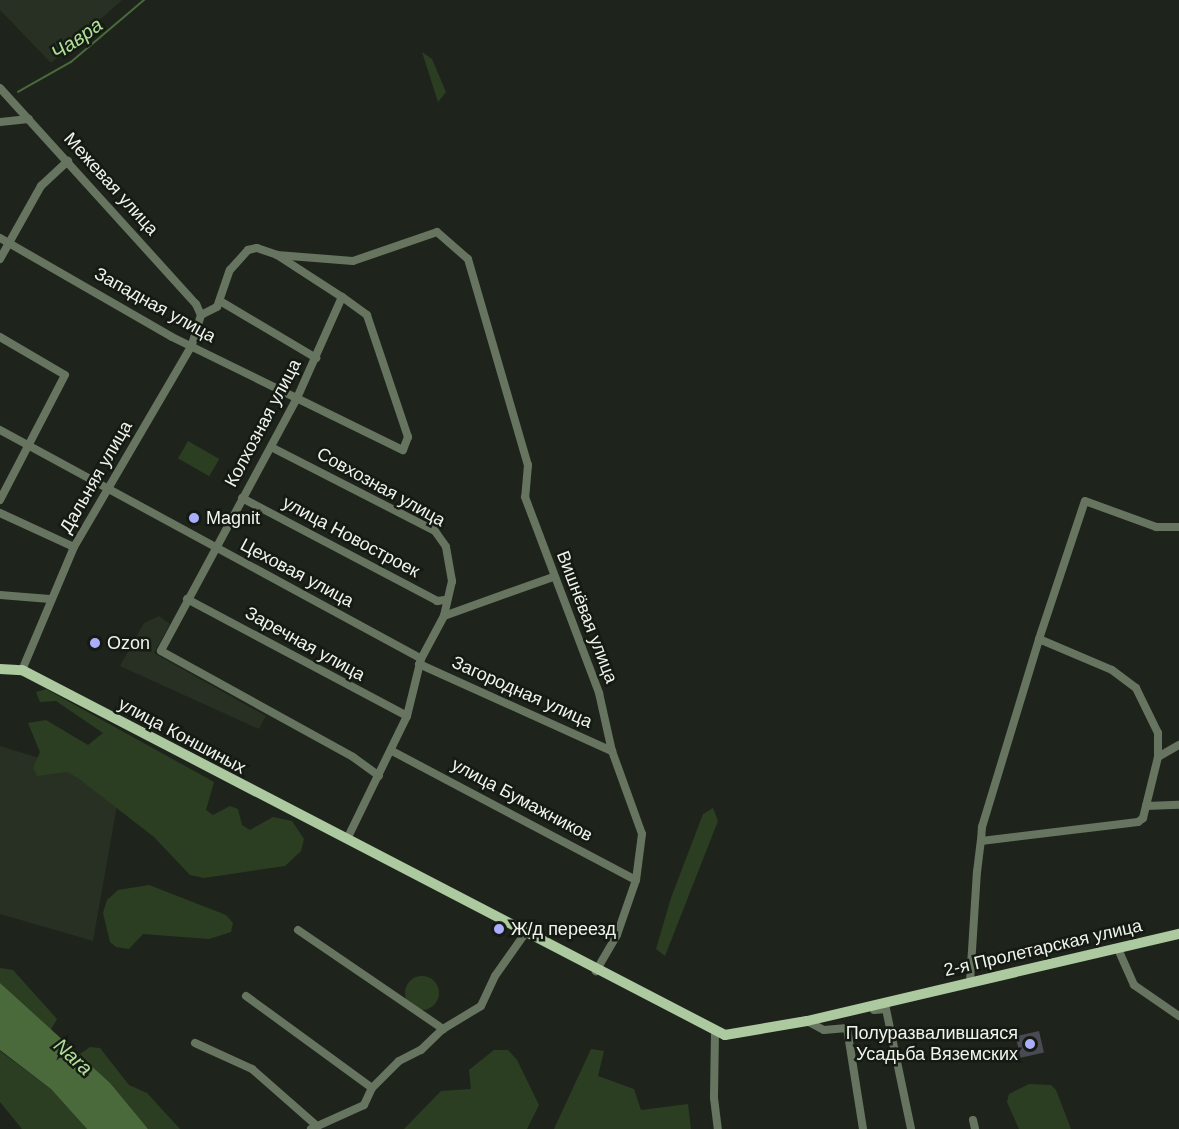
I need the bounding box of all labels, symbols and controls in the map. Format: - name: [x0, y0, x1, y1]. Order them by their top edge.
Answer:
- water label: Чавра: [47, 13, 107, 65]
- street label: Межевая улица: [59, 128, 163, 240]
- street label: Западная улица: [91, 263, 219, 347]
- street label: Колхозная улица: [220, 355, 306, 491]
- street label: Дальняя улица: [55, 417, 137, 537]
- street label: Совхозная улица: [313, 443, 449, 531]
- street label: улица Новостроек: [279, 492, 423, 582]
- place label: Magnit: [206, 507, 260, 529]
- marker: Magnit: [187, 511, 201, 525]
- street label: Цеховая улица: [237, 534, 357, 612]
- street label: Вишнёвая улица: [552, 548, 622, 686]
- street label: Заречная улица: [241, 602, 369, 686]
- place label: Ozon: [107, 632, 150, 654]
- marker: Ozon: [88, 636, 102, 650]
- street label: Загородная улица: [448, 651, 596, 733]
- street label: улица Коншиных: [115, 693, 249, 779]
- street label: улица Бумажников: [448, 754, 596, 846]
- street label: 2-я Пролетарская улица: [942, 915, 1144, 981]
- place label: Ж/д переезд: [511, 918, 616, 940]
- marker: Ж/д переезд: [492, 922, 506, 936]
- place label: Полуразвалившаяся Усадьба Вяземских: [846, 1023, 1018, 1066]
- water label: Nara: [49, 1034, 97, 1080]
- marker: Полуразвалившаяся Усадьба Вяземских: [1023, 1037, 1037, 1051]

